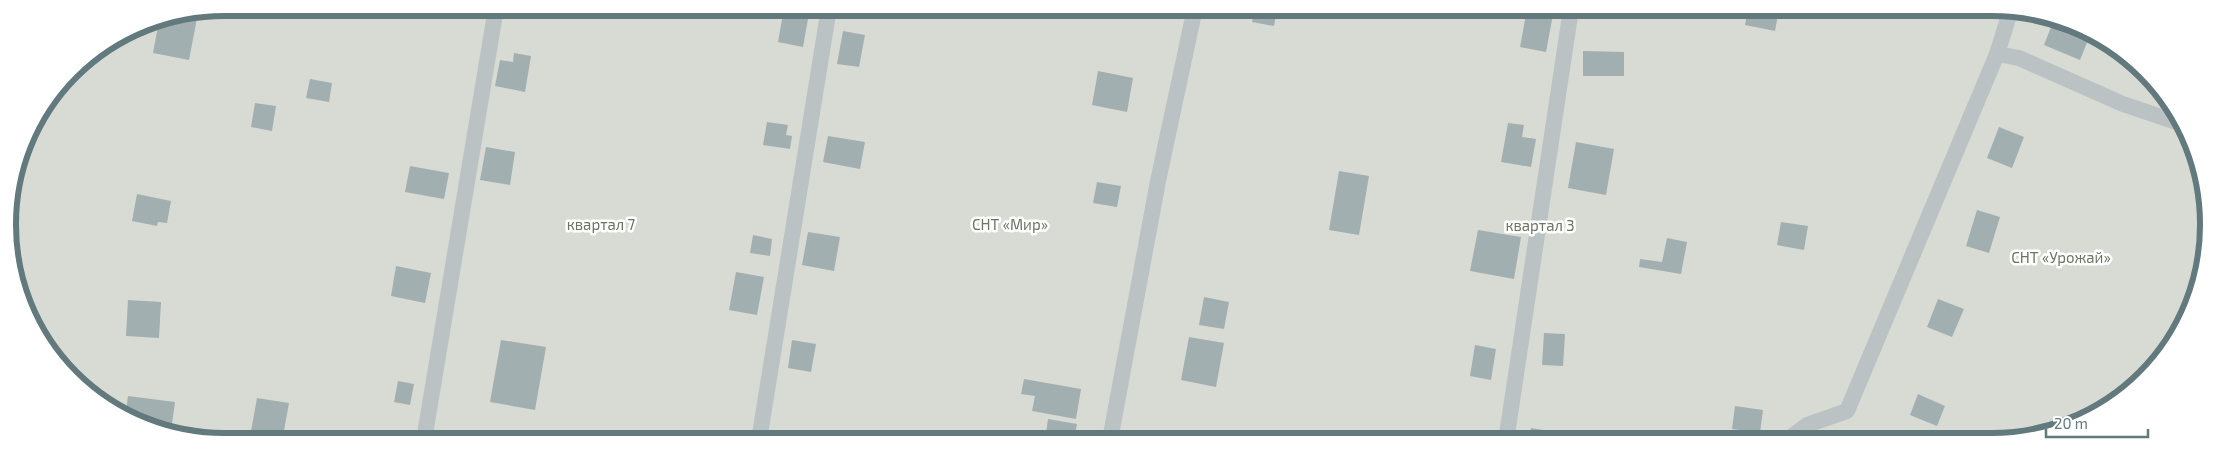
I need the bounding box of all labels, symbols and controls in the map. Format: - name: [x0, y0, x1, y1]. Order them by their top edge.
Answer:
- park label: квартал 7: [567, 215, 636, 233]
- park label: СНТ «Мир»: [972, 215, 1048, 233]
- park label: квартал 3: [1505, 216, 1575, 234]
- park label: СНТ «Урожай»: [2011, 248, 2111, 266]
- scale bar: [2046, 406, 2148, 438]
- text: 20 m: [2054, 414, 2088, 432]

